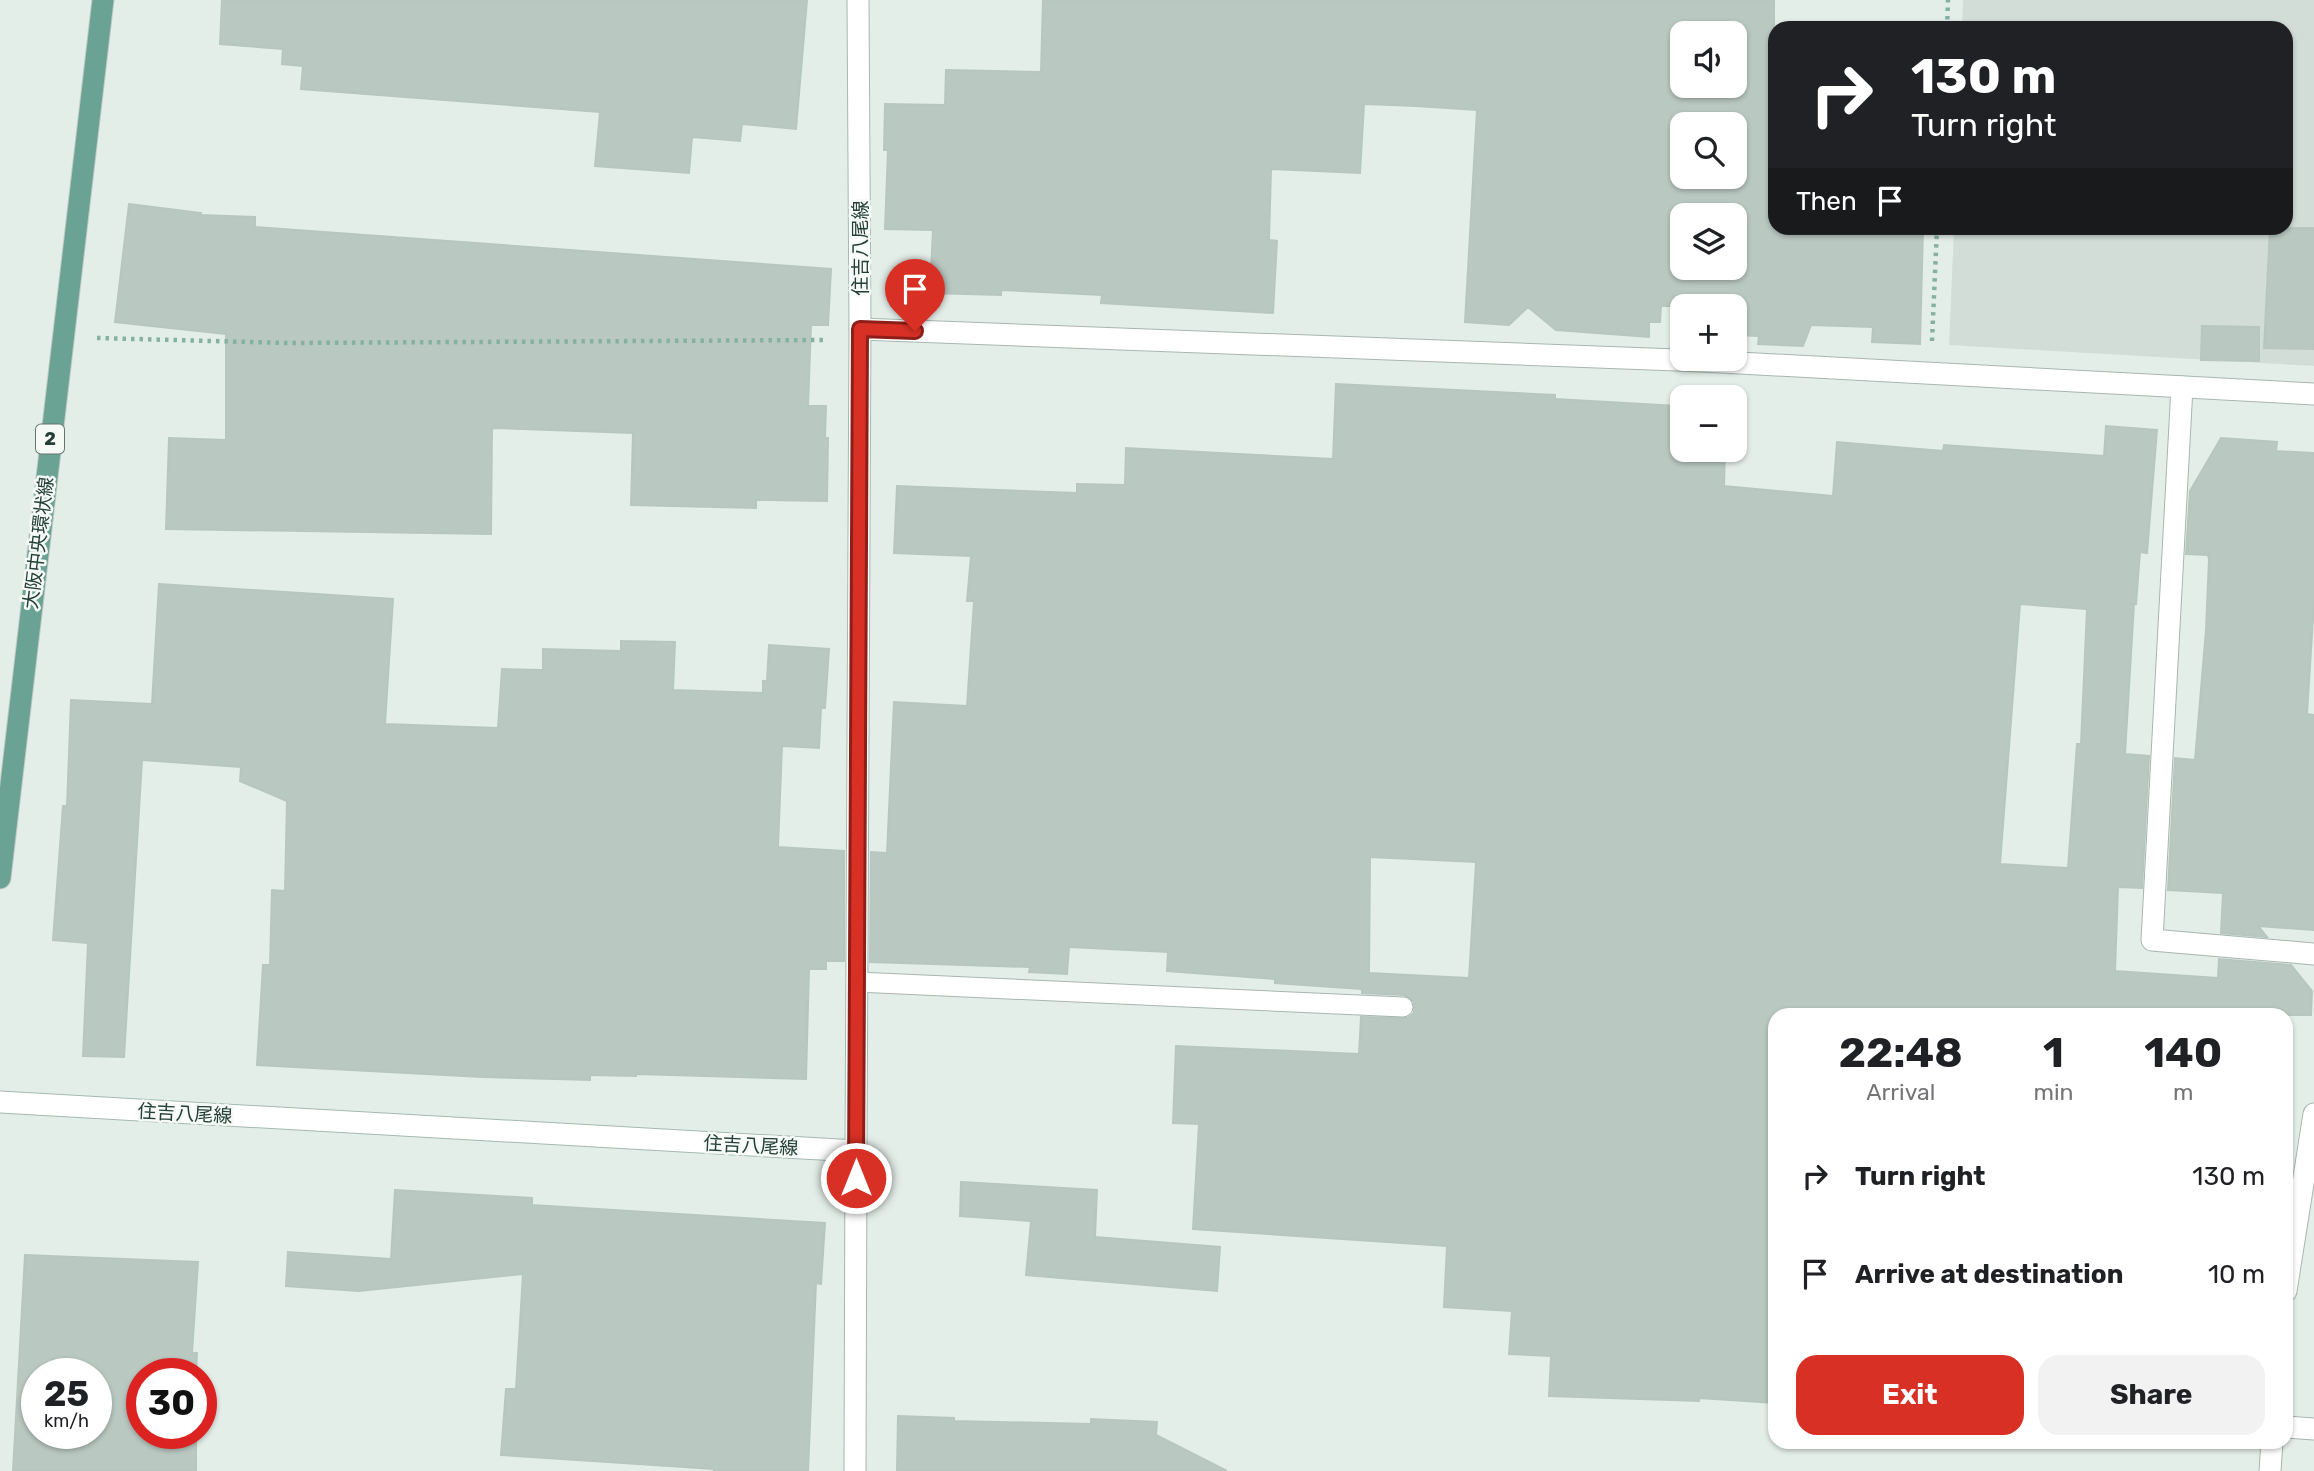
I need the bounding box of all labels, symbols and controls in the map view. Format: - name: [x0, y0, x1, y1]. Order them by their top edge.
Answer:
- map controls: [1670, 21, 1747, 462]
- button: sound: [1670, 21, 1747, 98]
- text: 130 m: [1911, 47, 2056, 105]
- icon: right: [1796, 49, 1887, 140]
- text: Turn right: [1911, 106, 2056, 144]
- button: search: [1670, 112, 1747, 189]
- icon: arrive: [1871, 182, 1909, 220]
- text: Then: [1796, 186, 1857, 217]
- street label: 住吉八尾線: [849, 200, 872, 296]
- button: layers: [1670, 203, 1747, 280]
- pin: [885, 259, 945, 331]
- icon: arrive: [896, 270, 934, 308]
- button: +: [1670, 294, 1747, 371]
- button: −: [1670, 385, 1747, 462]
- road number: 2: [36, 424, 64, 454]
- street label: 大阪中央環状線: [19, 476, 58, 610]
- text: 22:48: [1839, 1028, 1963, 1078]
- text: 1: [2043, 1028, 2064, 1078]
- text: 140: [2144, 1028, 2222, 1078]
- text: Arrival: [1866, 1078, 1935, 1106]
- text: min: [2033, 1078, 2073, 1106]
- text: m: [2173, 1078, 2193, 1106]
- street label: 住吉八尾線: [137, 1100, 233, 1127]
- street label: 住吉八尾線: [703, 1132, 799, 1159]
- position arrow: [819, 1141, 893, 1215]
- icon: right: [1796, 1157, 1834, 1195]
- text: Turn right: [1855, 1161, 1985, 1192]
- text: 130 m: [2192, 1161, 2265, 1192]
- icon: arrive: [1796, 1255, 1834, 1293]
- text: Arrive at destination: [1855, 1259, 2123, 1290]
- text: 10 m: [2208, 1259, 2265, 1290]
- button: Exit: [1796, 1355, 2024, 1435]
- button: Share: [2038, 1355, 2265, 1435]
- speed limit sign: 30: [126, 1358, 217, 1449]
- text: 25: [44, 1373, 89, 1415]
- text: km/h: [44, 1410, 89, 1432]

